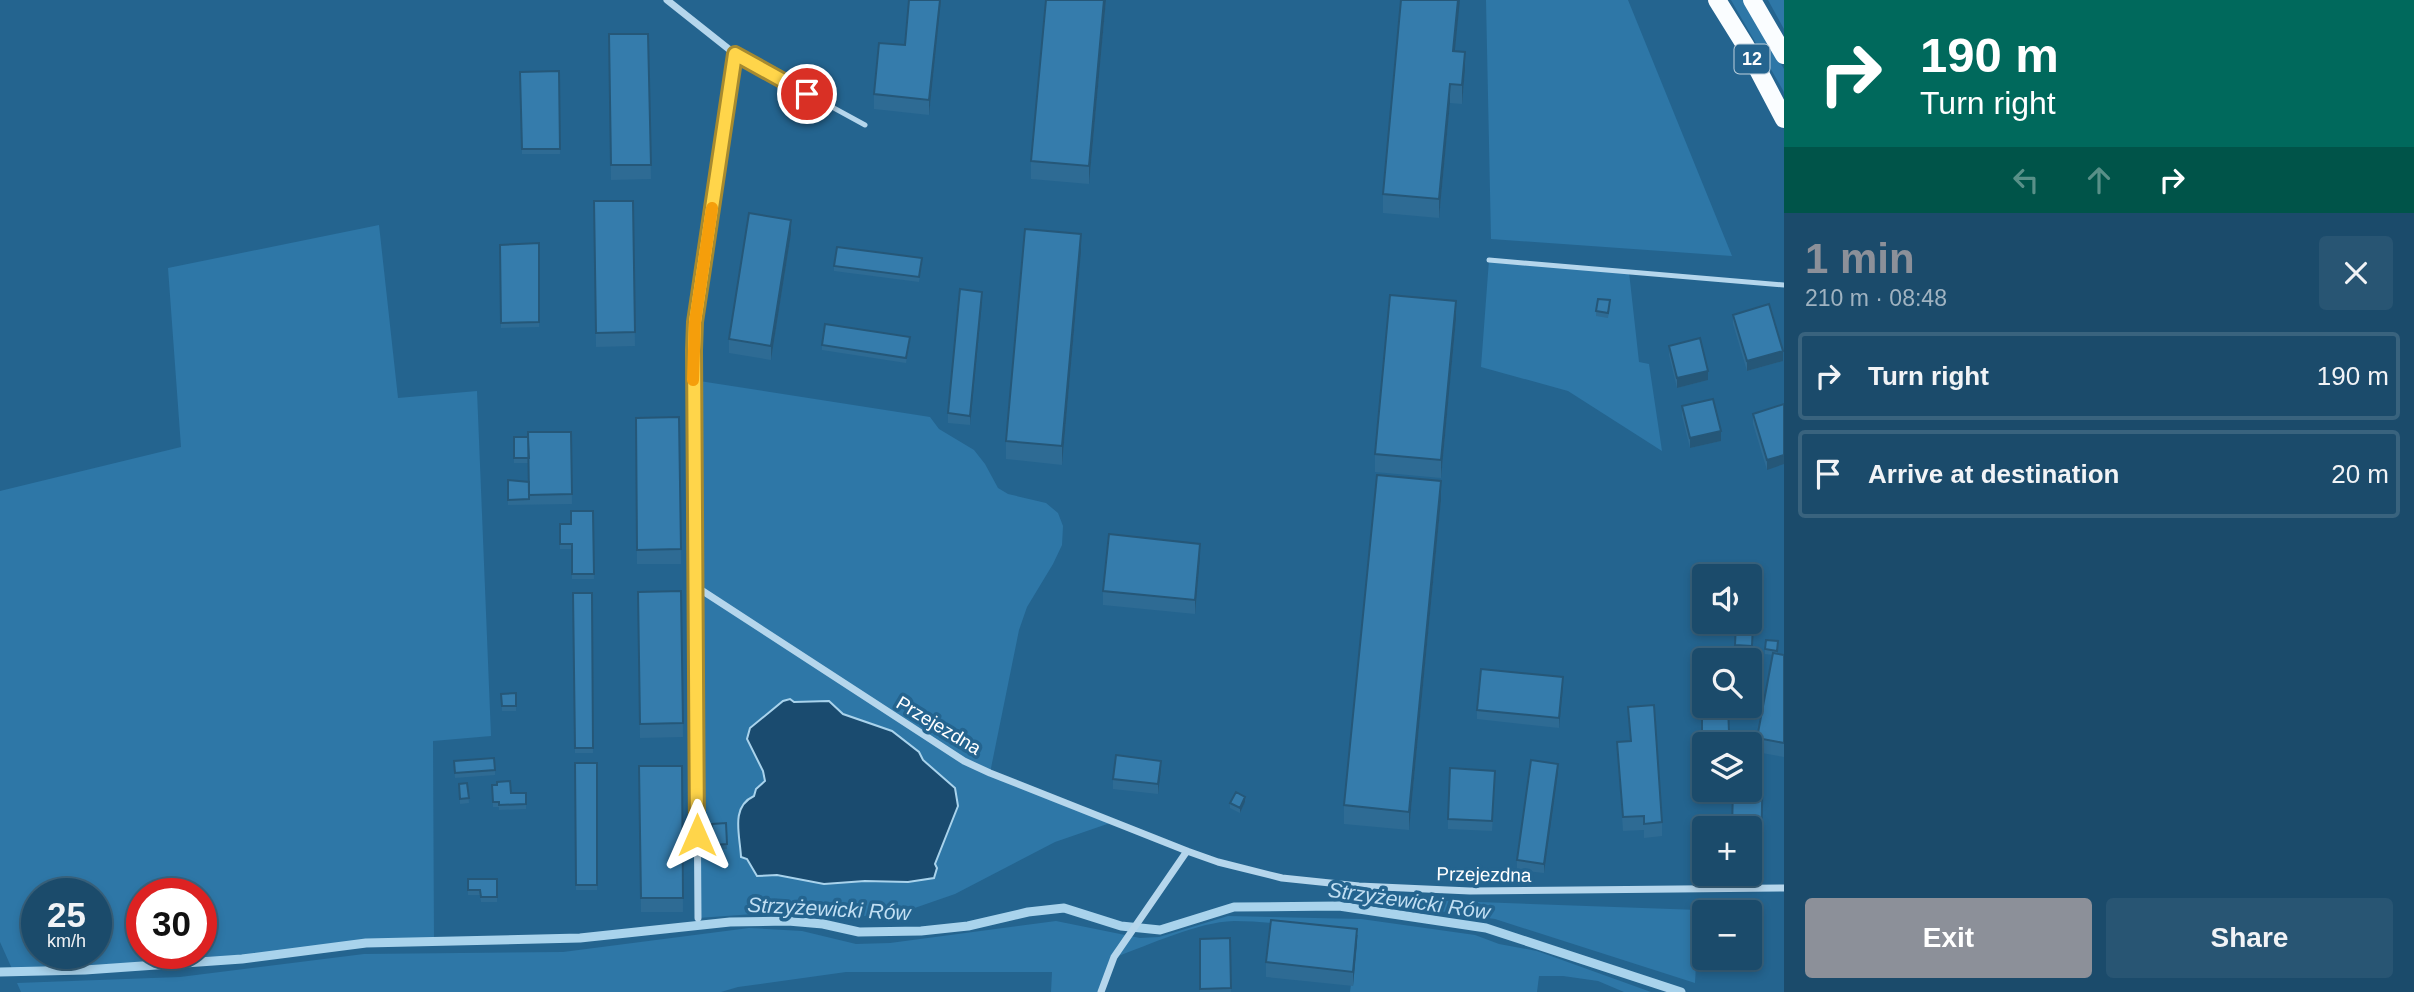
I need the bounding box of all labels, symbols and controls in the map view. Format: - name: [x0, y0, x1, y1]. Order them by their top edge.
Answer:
- icon: right: [1805, 28, 1896, 119]
- text: 190 m: [1920, 28, 2059, 82]
- road number: 12: [1734, 44, 1770, 74]
- pin: [777, 64, 837, 124]
- icon: arrive: [788, 75, 826, 113]
- text: Turn right: [1920, 85, 2056, 121]
- icon: left: [2007, 161, 2045, 199]
- icon: ahead: [2080, 161, 2118, 199]
- icon: right: [2153, 161, 2191, 199]
- text: 1 min: [1805, 235, 1915, 282]
- button: close: [2319, 236, 2393, 310]
- text: 210 m · 08:48: [1805, 285, 1947, 311]
- icon: right: [1809, 357, 1847, 395]
- text: Turn right: [1868, 361, 1989, 391]
- text: 190 m: [2317, 361, 2389, 391]
- icon: arrive: [1809, 455, 1847, 493]
- text: Arrive at destination: [1868, 459, 2119, 489]
- text: 20 m: [2331, 459, 2389, 489]
- map controls: [1692, 564, 1762, 970]
- button: sound: [1692, 564, 1762, 634]
- button: search: [1692, 648, 1762, 718]
- street label: Przejezdna: [893, 692, 985, 759]
- button: layers: [1692, 732, 1762, 802]
- position arrow: [660, 798, 734, 872]
- button: +: [1692, 816, 1762, 886]
- street label: Przejezdna: [1436, 863, 1532, 886]
- speed limit sign: 30: [126, 878, 217, 969]
- water label: Strzyżewicki Rów: [1327, 878, 1493, 924]
- water label: Strzyżewicki Rów: [747, 893, 913, 924]
- text: 25: [47, 895, 86, 934]
- button: Exit: [1805, 898, 2092, 978]
- button: Share: [2106, 898, 2393, 978]
- button: −: [1692, 900, 1762, 970]
- text: km/h: [47, 931, 86, 951]

